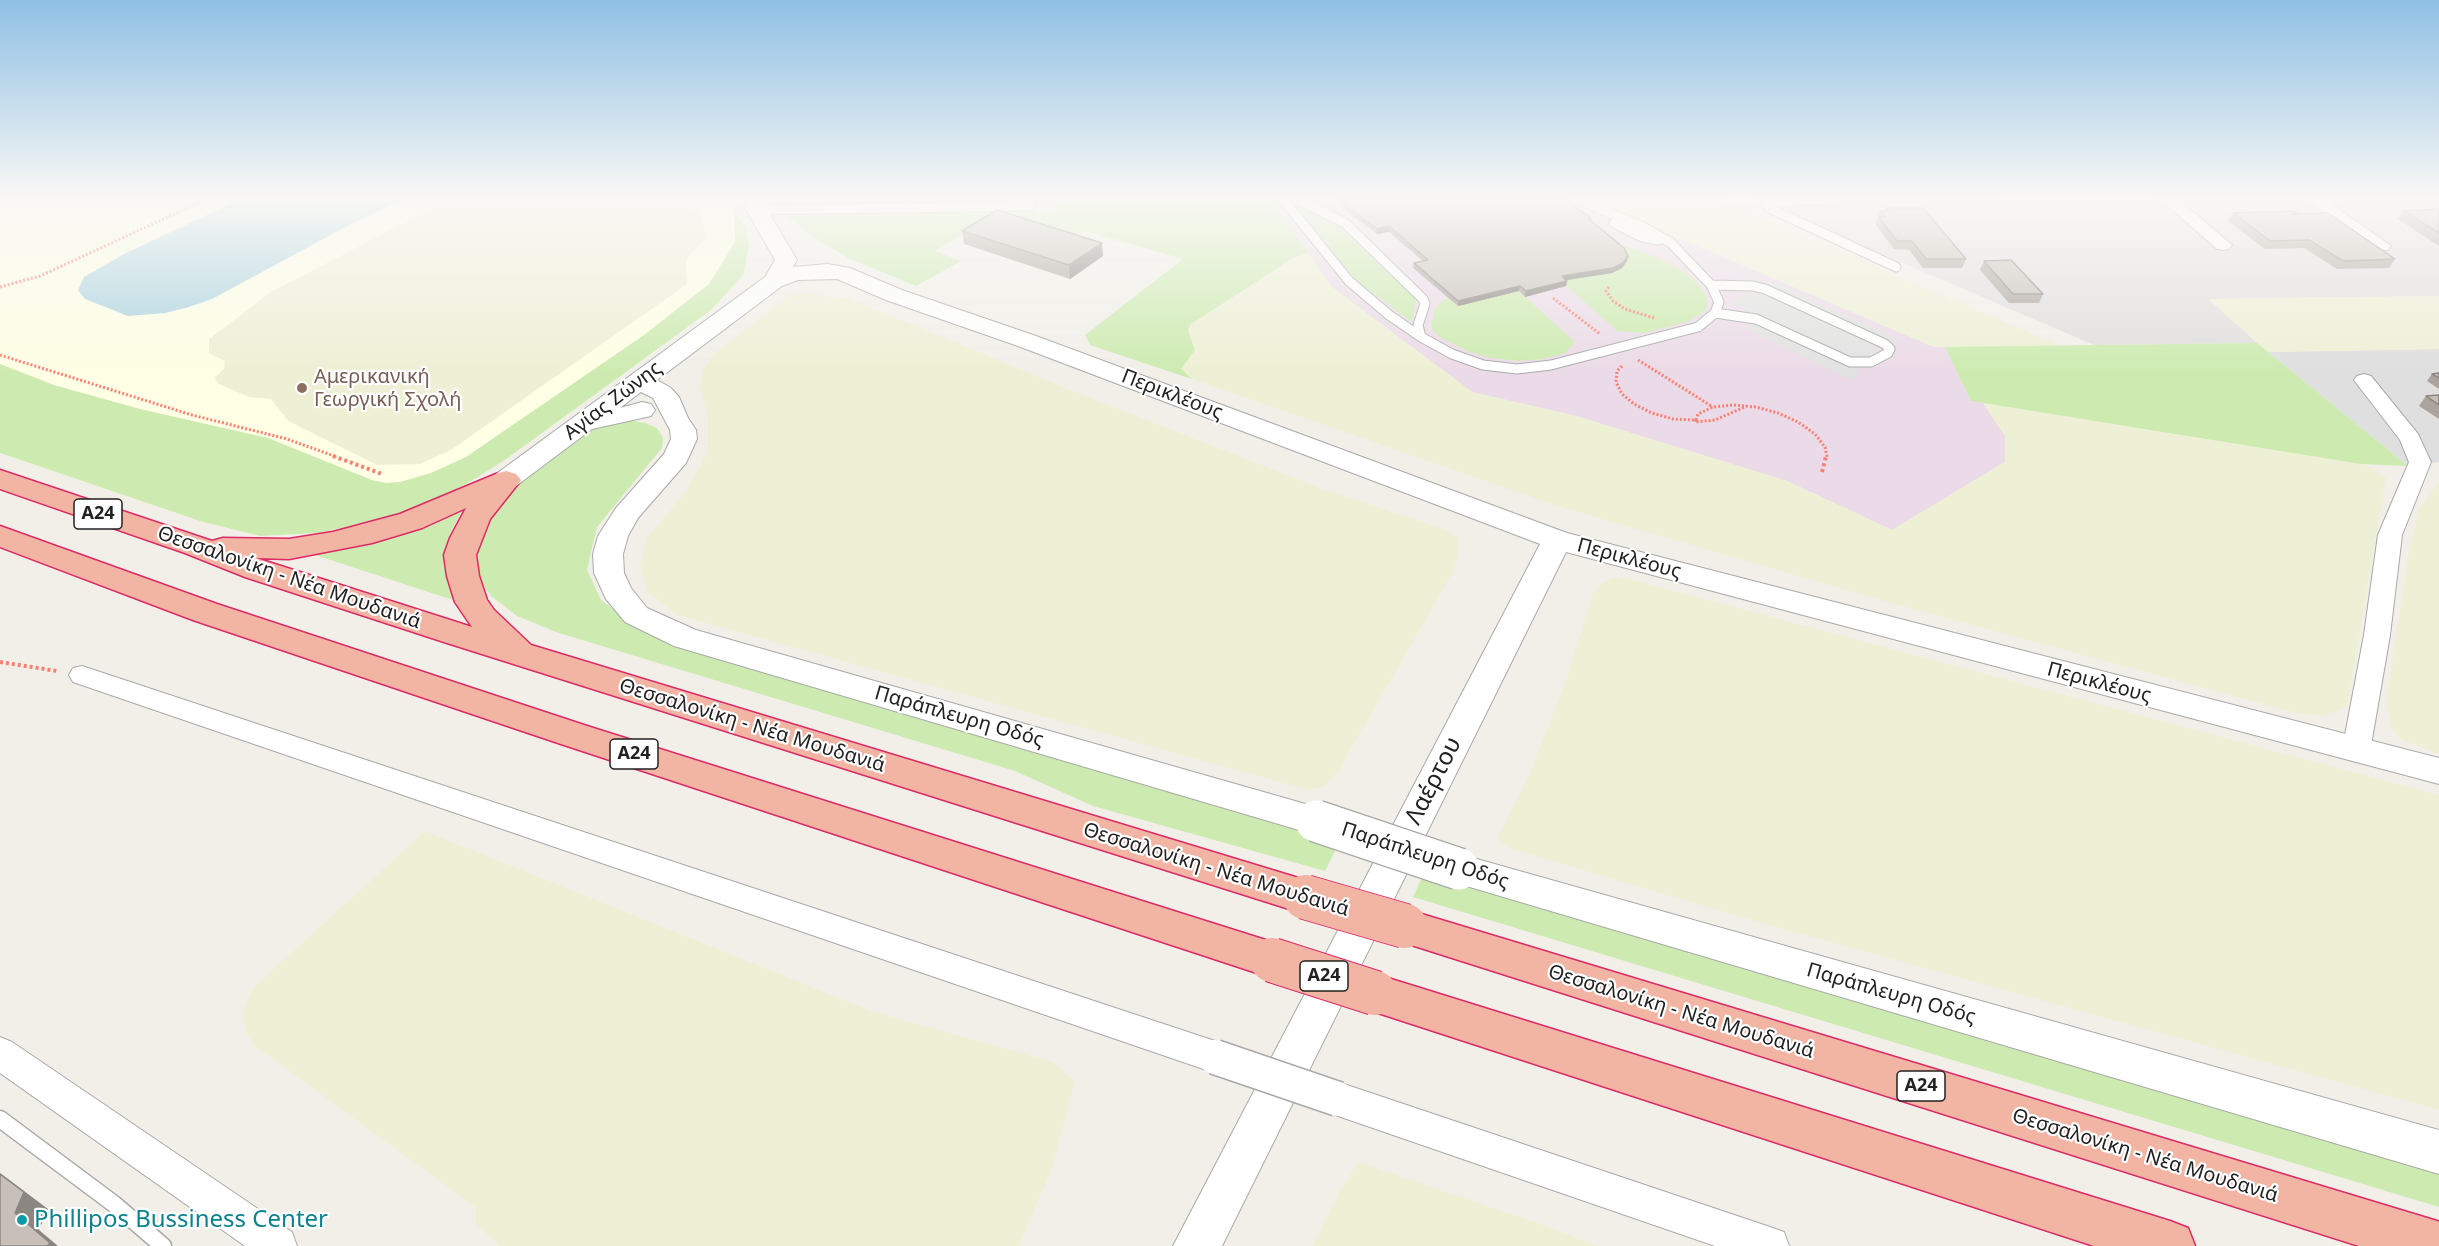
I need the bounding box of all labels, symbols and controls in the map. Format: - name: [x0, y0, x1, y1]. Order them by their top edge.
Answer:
- street label: Αγίας Ζώνης: [560, 357, 666, 445]
- place label: Αμερικανική Γεωργική Σχολή: [314, 365, 461, 412]
- street label: Περικλέους: [1118, 365, 1226, 425]
- marker: Αμερικανική Γεωργική Σχολή: [295, 381, 309, 395]
- road number: Α24: [74, 499, 122, 529]
- street label: Θεσσαλονίκη - Νέα Μουδανιά: [154, 522, 424, 634]
- street label: Περικλέους: [1574, 534, 1684, 584]
- street label: Περικλέους: [2044, 658, 2154, 708]
- street label: Θεσσαλονίκη - Νέα Μουδανιά: [616, 674, 888, 778]
- street label: Παράπλευρη Οδός: [872, 681, 1046, 753]
- street label: Λαέρτου: [1400, 732, 1468, 830]
- road number: Α24: [610, 739, 658, 769]
- street label: Θεσσαλονίκη - Νέα Μουδανιά: [1080, 818, 1352, 922]
- street label: Παράπλευρη Οδός: [1338, 818, 1512, 894]
- street label: Παράπλευρη Οδός: [1804, 958, 1978, 1030]
- street label: Θεσσαλονίκη - Νέα Μουδανιά: [1545, 960, 1817, 1064]
- road number: Α24: [1300, 961, 1348, 991]
- road number: Α24: [1897, 1071, 1945, 1101]
- street label: Θεσσαλονίκη - Νέα Μουδανιά: [2009, 1104, 2281, 1208]
- place label: Phillipos Bussiness Center: [34, 1206, 328, 1234]
- marker: Phillipos Bussiness Center: [15, 1213, 29, 1227]

